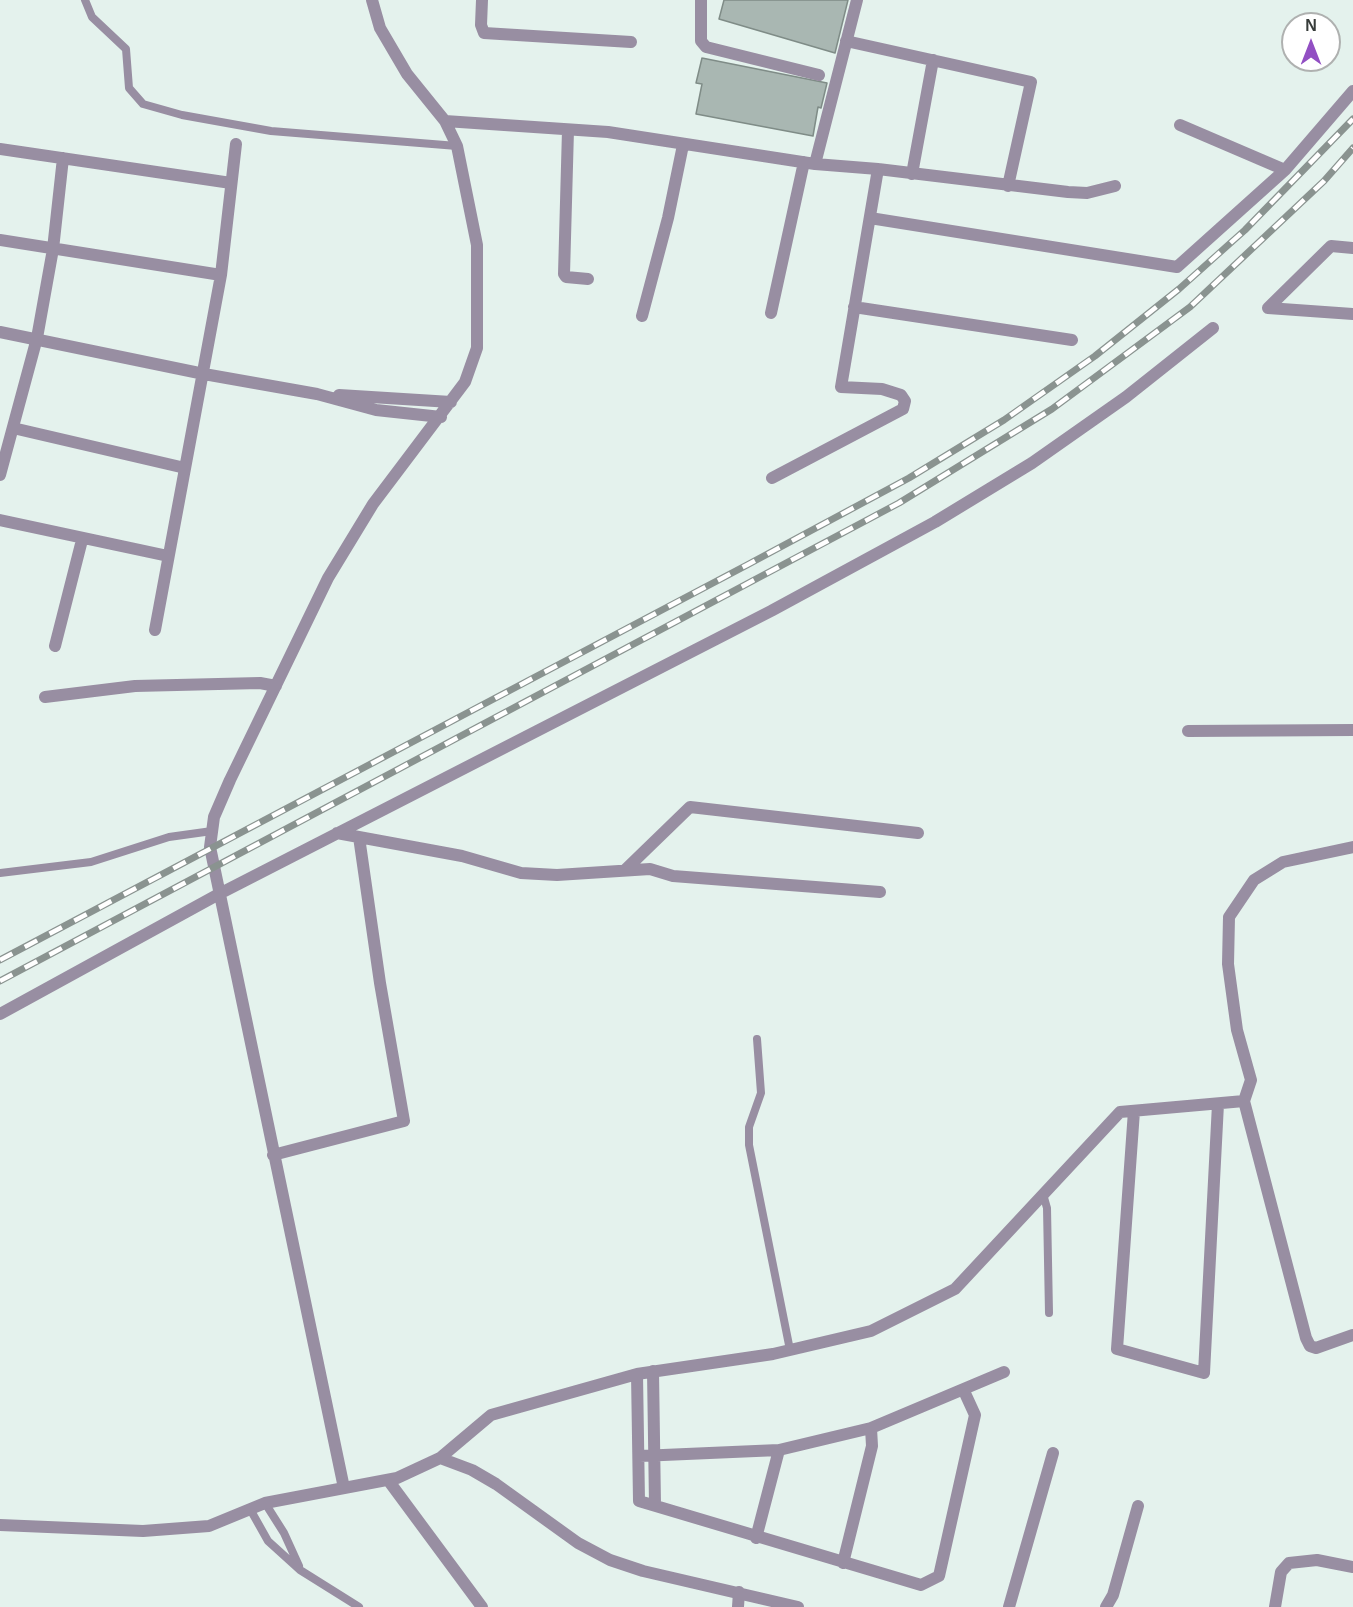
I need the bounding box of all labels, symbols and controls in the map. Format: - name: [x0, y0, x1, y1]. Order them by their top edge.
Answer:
- north arrow: [1281, 12, 1341, 72]
- text: N: [1305, 17, 1317, 34]

